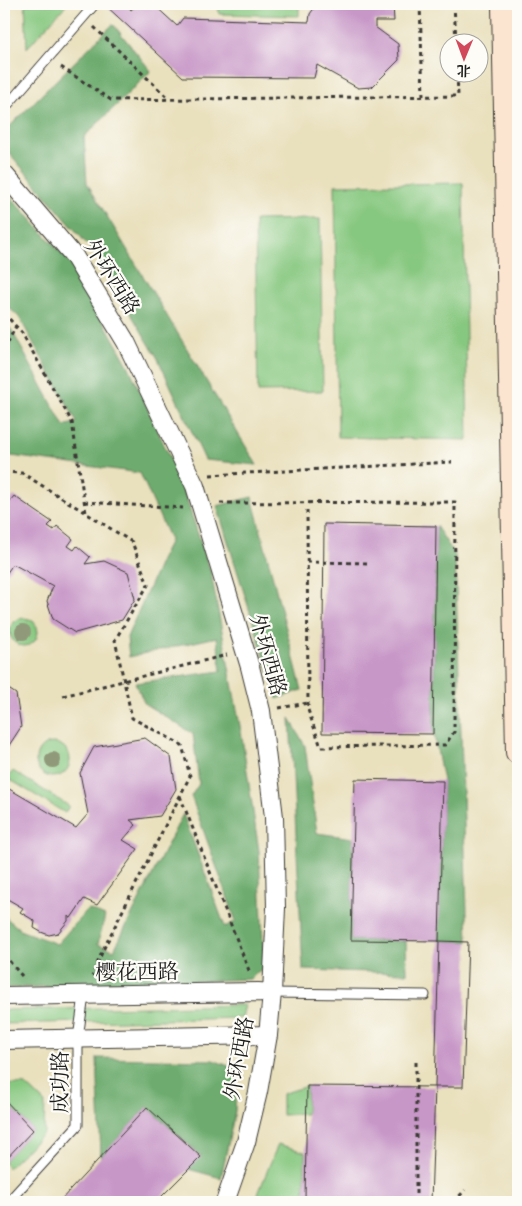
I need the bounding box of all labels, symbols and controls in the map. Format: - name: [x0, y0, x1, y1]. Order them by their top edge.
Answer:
- north arrow: [440, 32, 490, 82]
- text: 北: [457, 62, 471, 79]
- street label: 外环西路: [78, 234, 145, 320]
- street label: 外环西路: [243, 611, 292, 699]
- street label: 樱花西路: [95, 958, 179, 987]
- street label: 外环西路: [219, 1014, 260, 1102]
- street label: 成功路: [47, 1051, 74, 1114]

